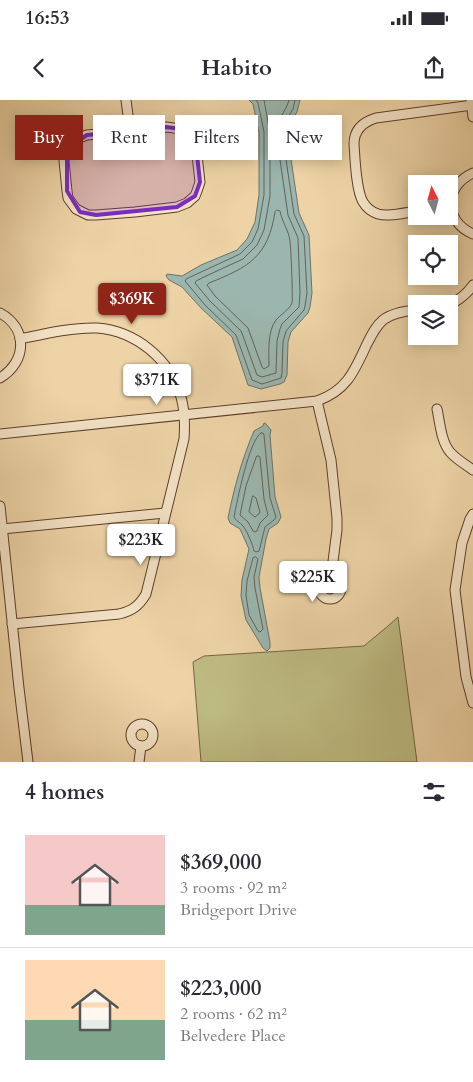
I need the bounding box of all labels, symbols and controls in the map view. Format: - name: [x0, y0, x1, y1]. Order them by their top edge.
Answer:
- text: 16:53: [25, 5, 69, 31]
- text: Habito: [201, 53, 272, 83]
- icon: back: [25, 54, 53, 82]
- icon: share: [420, 54, 448, 82]
- chip: Buy: [15, 115, 83, 160]
- chip: Rent: [93, 115, 165, 160]
- chip: Filters: [175, 115, 258, 160]
- chip: New: [268, 115, 342, 160]
- north arrow: [408, 175, 458, 225]
- map controls: [408, 175, 458, 345]
- button: locate: [408, 235, 458, 285]
- pin: $369K: [97, 282, 167, 325]
- text: $369K: [109, 288, 155, 310]
- button: layers: [408, 295, 458, 345]
- pin: $371K: [122, 364, 192, 406]
- text: $371K: [134, 369, 180, 391]
- pin: $223K: [106, 524, 176, 566]
- text: $223K: [118, 529, 164, 551]
- pin: $225K: [278, 560, 348, 603]
- text: $225K: [290, 566, 336, 588]
- text: 4 homes: [25, 778, 104, 807]
- icon: filters: [420, 778, 448, 806]
- text: $369,000: [180, 848, 261, 877]
- icon: home: [65, 855, 125, 915]
- text: 3 rooms · 92 m²: [180, 877, 287, 899]
- text: Bridgeport Drive: [180, 899, 297, 921]
- text: $223,000: [180, 974, 261, 1003]
- icon: home: [65, 980, 125, 1040]
- text: 2 rooms · 62 m²: [180, 1003, 287, 1025]
- text: Belvedere Place: [180, 1025, 286, 1047]

